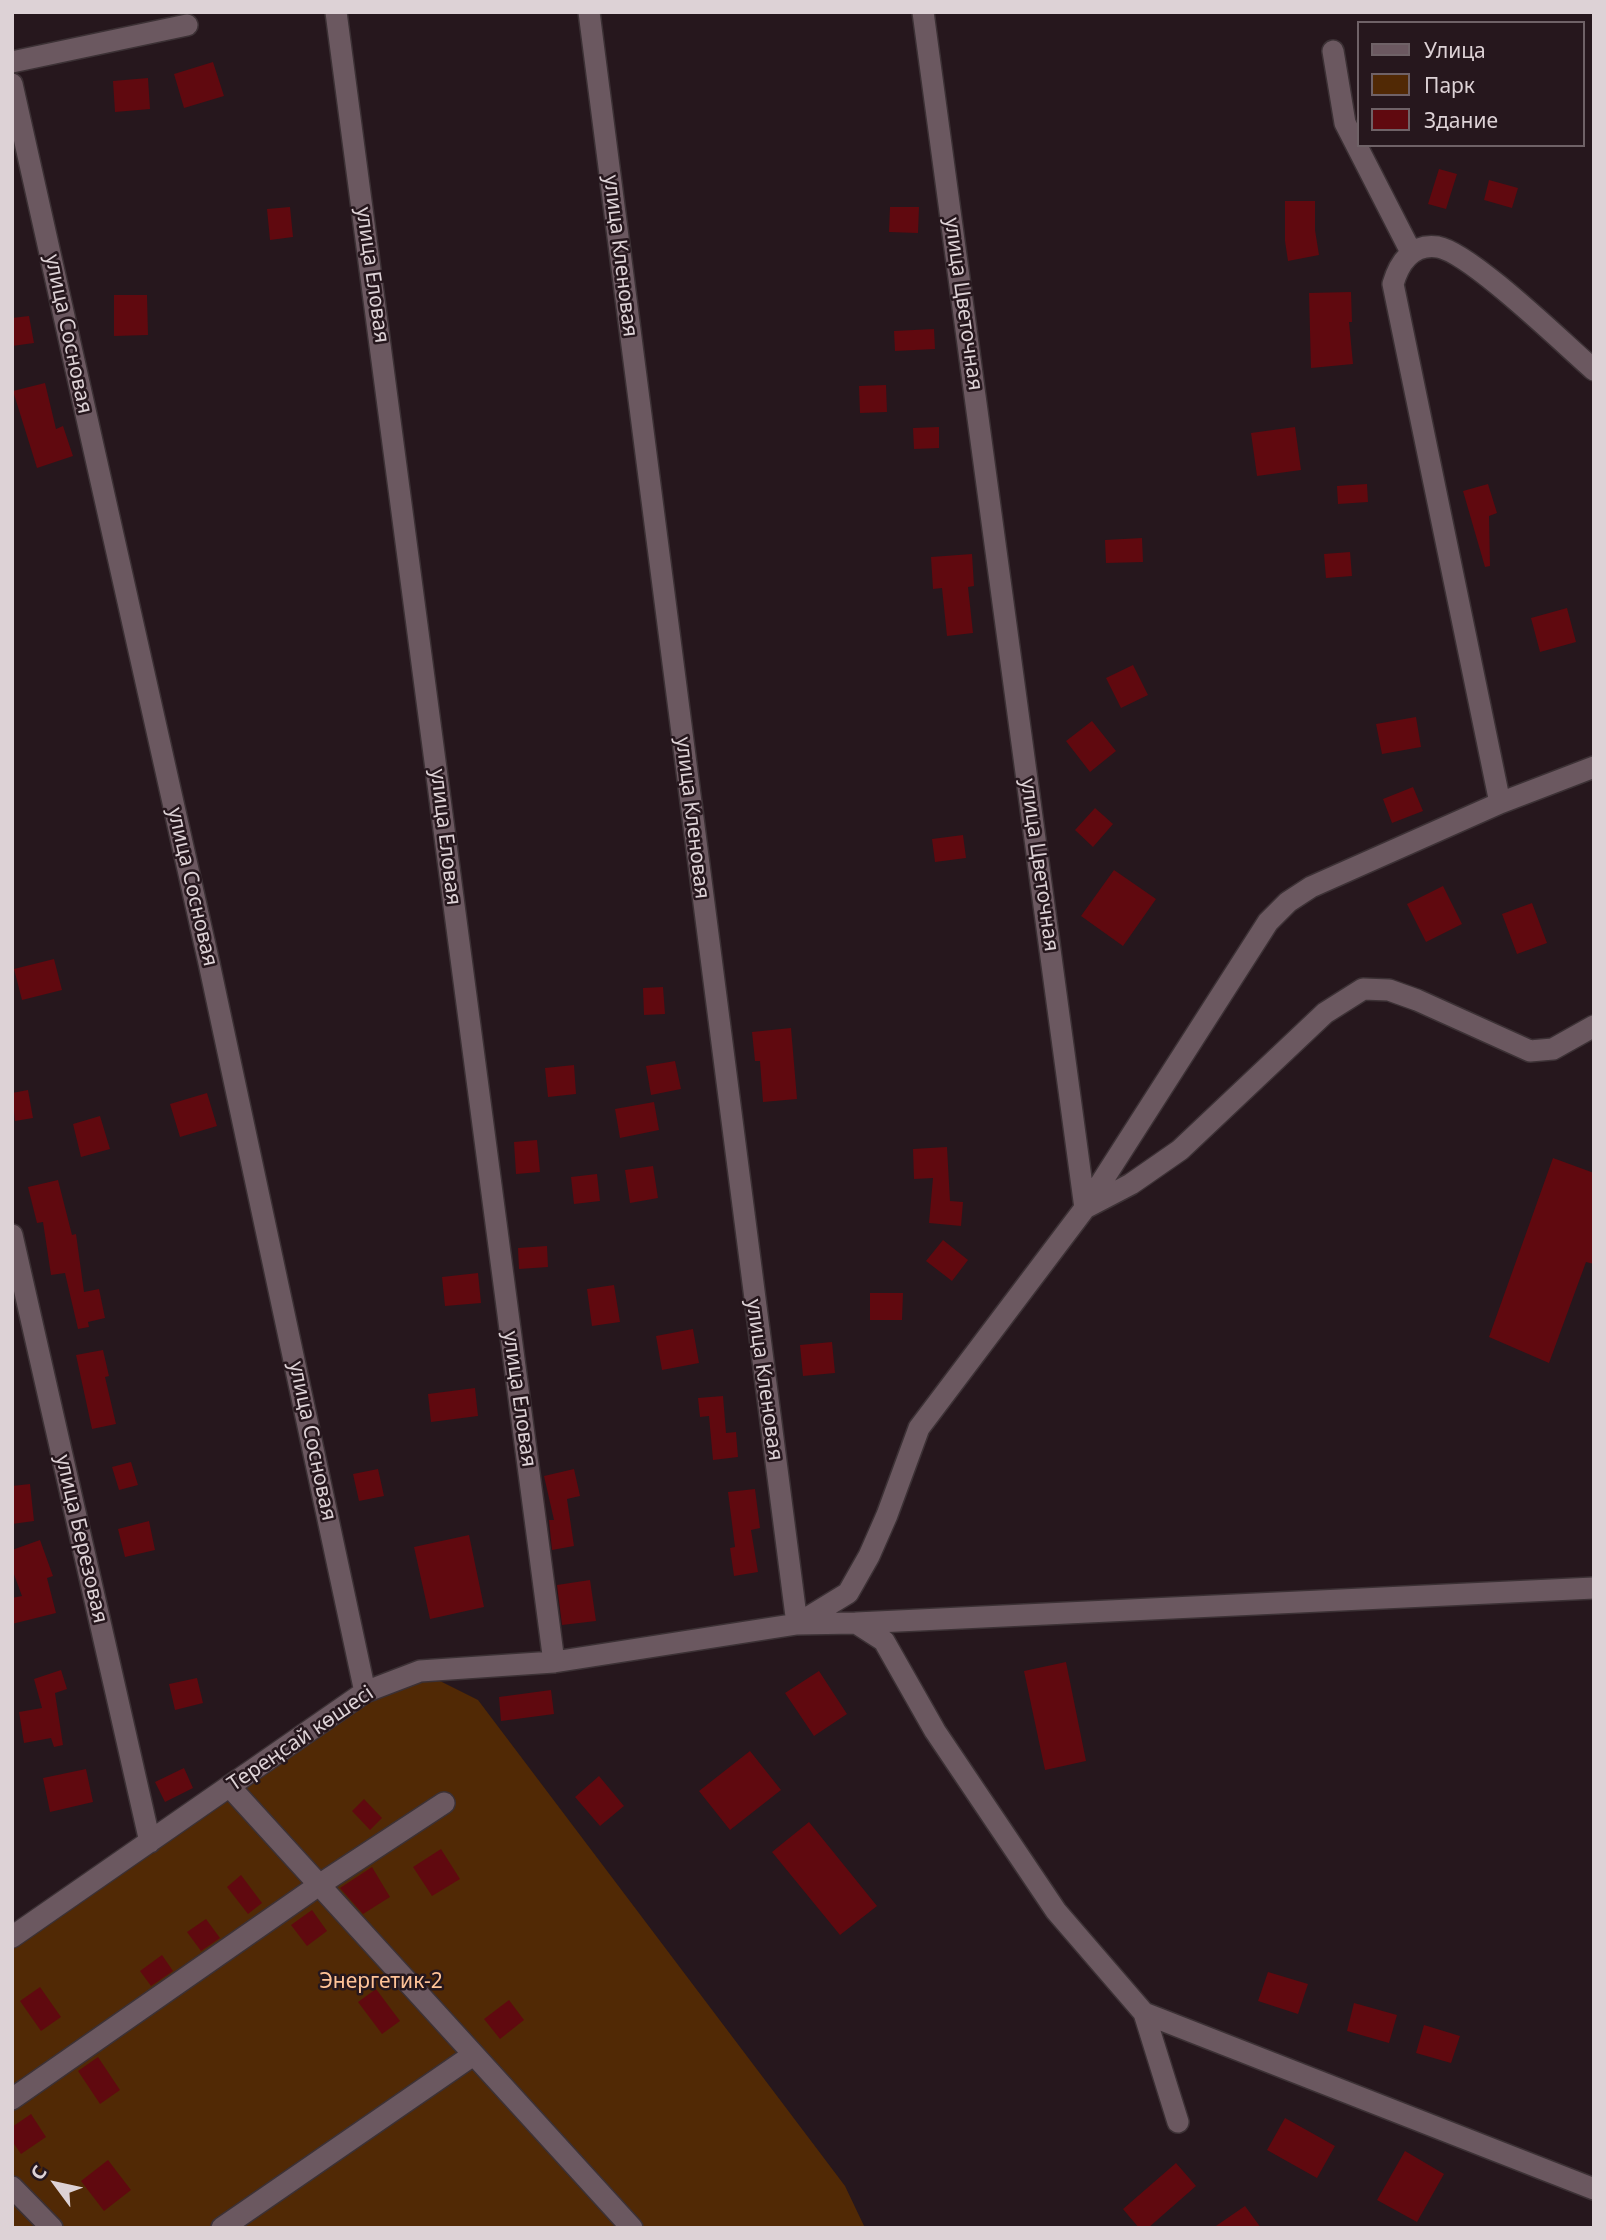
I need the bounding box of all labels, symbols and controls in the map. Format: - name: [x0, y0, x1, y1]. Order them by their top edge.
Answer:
- legend: [1358, 21, 1585, 147]
- text: Улица: [1424, 36, 1486, 64]
- text: Парк: [1424, 71, 1475, 99]
- text: Здание: [1424, 106, 1498, 134]
- street label: улица Кленовая: [598, 174, 642, 338]
- street label: улица Еловая: [350, 205, 394, 345]
- street label: улица Цветочная: [938, 216, 988, 392]
- street label: улица Сосновая: [39, 252, 97, 416]
- street label: улица Кленовая: [670, 736, 714, 900]
- street label: улица Еловая: [424, 767, 466, 907]
- street label: улица Цветочная: [1014, 777, 1064, 953]
- street label: улица Сосновая: [161, 805, 223, 969]
- street label: улица Кленовая: [740, 1298, 788, 1462]
- street label: улица Еловая: [497, 1329, 541, 1469]
- street label: улица Сосновая: [283, 1359, 341, 1523]
- street label: улица Березовая: [49, 1452, 113, 1626]
- street label: Тереңсай көшесі: [223, 1681, 379, 1797]
- park label: Энергетик-2: [319, 1969, 443, 1995]
- north arrow: [21, 2149, 91, 2219]
- text: С: [24, 2160, 53, 2185]

